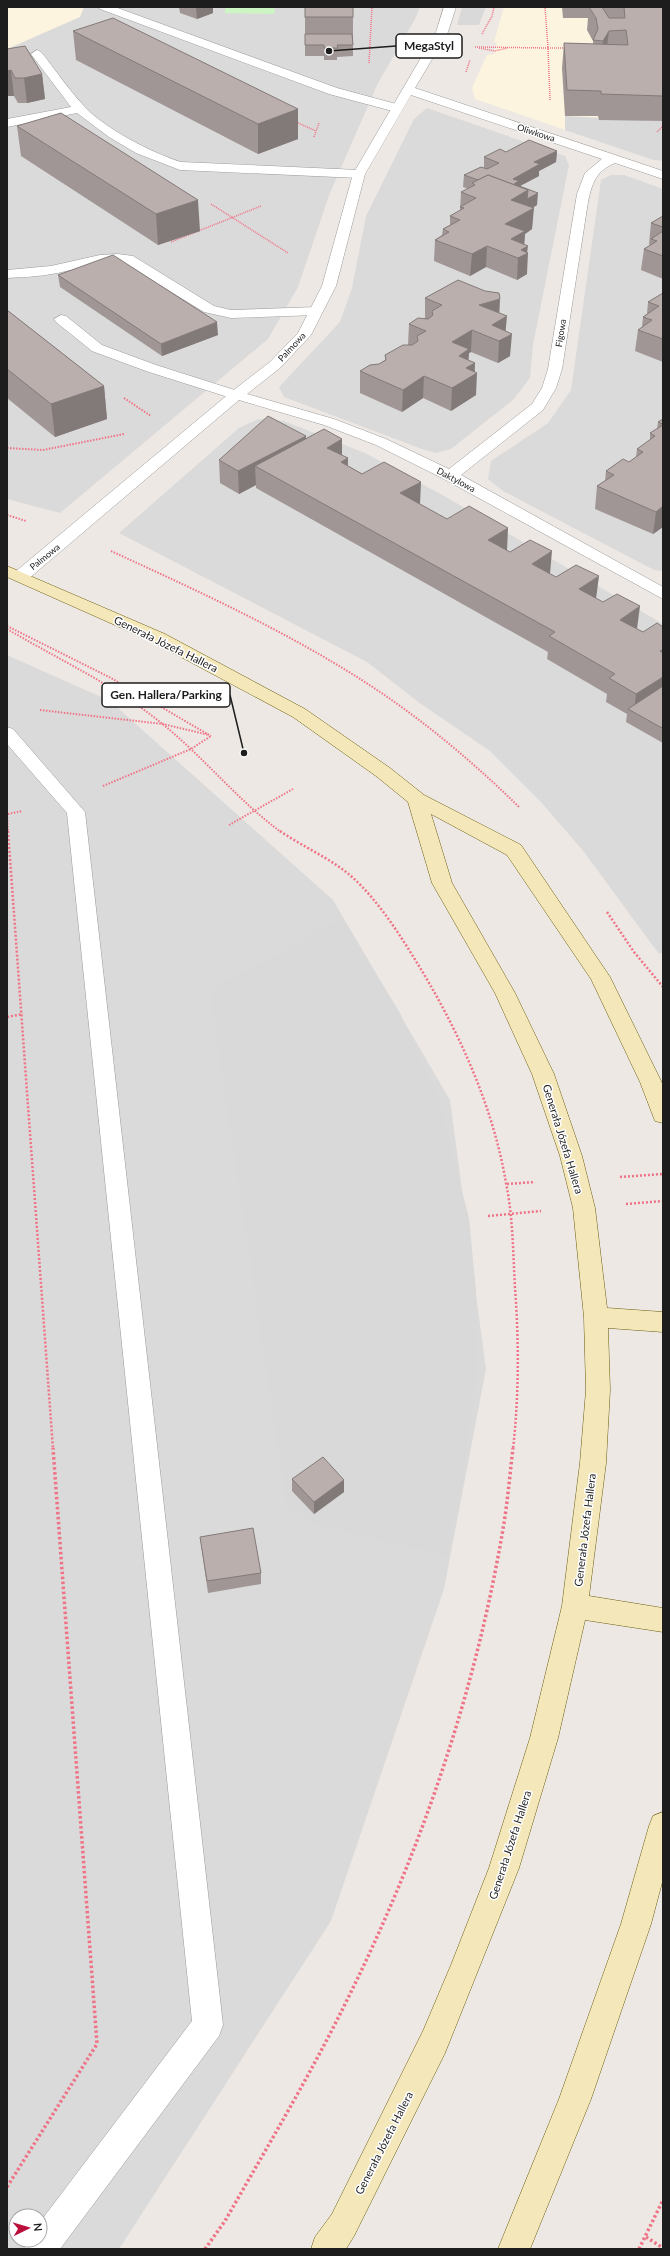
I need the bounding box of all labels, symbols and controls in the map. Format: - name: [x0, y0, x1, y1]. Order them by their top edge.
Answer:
- callout: MegaStyl: [396, 34, 462, 58]
- text: MegaStyl: [404, 38, 454, 53]
- street label: Oliwkowa: [516, 121, 557, 144]
- street label: Figowa: [553, 318, 568, 348]
- street label: Palmowa: [275, 330, 308, 364]
- street label: Daktylowa: [435, 465, 477, 494]
- street label: Palmowa: [27, 541, 62, 572]
- street label: Generała Józefa Hallera: [112, 613, 220, 674]
- callout: Gen. Hallera/Parking: [102, 683, 230, 707]
- text: Gen. Hallera/Parking: [110, 687, 222, 702]
- street label: Generała Józefa Hallera: [541, 1083, 586, 1195]
- street label: Generała Józefa Hallera: [571, 1473, 598, 1587]
- street label: Generała Józefa Hallera: [486, 1789, 533, 1901]
- street label: Generała Józefa Hallera: [352, 2089, 415, 2196]
- north arrow: [8, 2208, 48, 2248]
- text: N: [32, 2222, 45, 2232]

